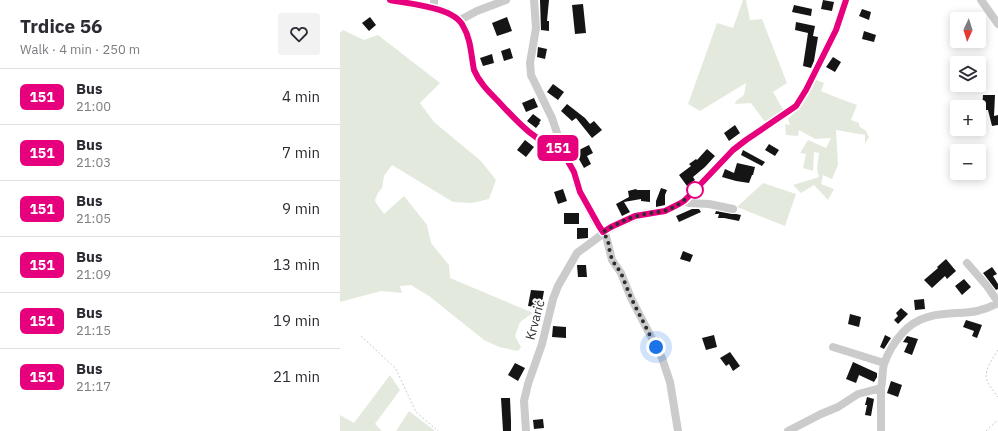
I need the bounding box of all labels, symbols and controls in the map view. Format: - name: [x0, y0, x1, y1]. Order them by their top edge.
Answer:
- north arrow: [950, 12, 986, 48]
- map controls: [950, 12, 986, 180]
- button: heart: [278, 13, 320, 55]
- text: Trdice 56: [20, 14, 103, 38]
- text: Walk · 4 min · 250 m: [20, 41, 140, 58]
- button: layers: [950, 56, 986, 92]
- text: Bus: [76, 79, 103, 98]
- text: 4 min: [282, 87, 320, 106]
- text: 151: [29, 88, 55, 106]
- text: 21:00: [76, 98, 111, 115]
- button: +: [950, 100, 986, 136]
- text: Bus: [76, 135, 103, 154]
- line badge: 151: [535, 135, 581, 161]
- text: 151: [545, 139, 571, 157]
- text: 7 min: [282, 143, 320, 162]
- text: 151: [29, 144, 55, 162]
- button: −: [950, 144, 986, 180]
- text: 21:03: [76, 154, 111, 171]
- unlabelled marker: [686, 181, 704, 199]
- text: Bus: [76, 191, 103, 210]
- text: 9 min: [282, 199, 320, 218]
- text: 151: [29, 200, 55, 218]
- text: 21:05: [76, 210, 111, 227]
- text: Bus: [76, 247, 103, 266]
- text: 13 min: [273, 255, 320, 274]
- text: 151: [29, 256, 55, 274]
- text: 21:09: [76, 266, 111, 283]
- street label: Krvarić: [522, 298, 549, 342]
- text: Bus: [76, 303, 103, 322]
- text: 19 min: [273, 311, 320, 330]
- text: 151: [29, 312, 55, 330]
- text: 21:15: [76, 322, 111, 339]
- your location: [646, 337, 666, 357]
- text: Bus: [76, 359, 103, 378]
- text: 21 min: [273, 367, 320, 386]
- text: 151: [29, 368, 55, 386]
- text: 21:17: [76, 378, 111, 395]

